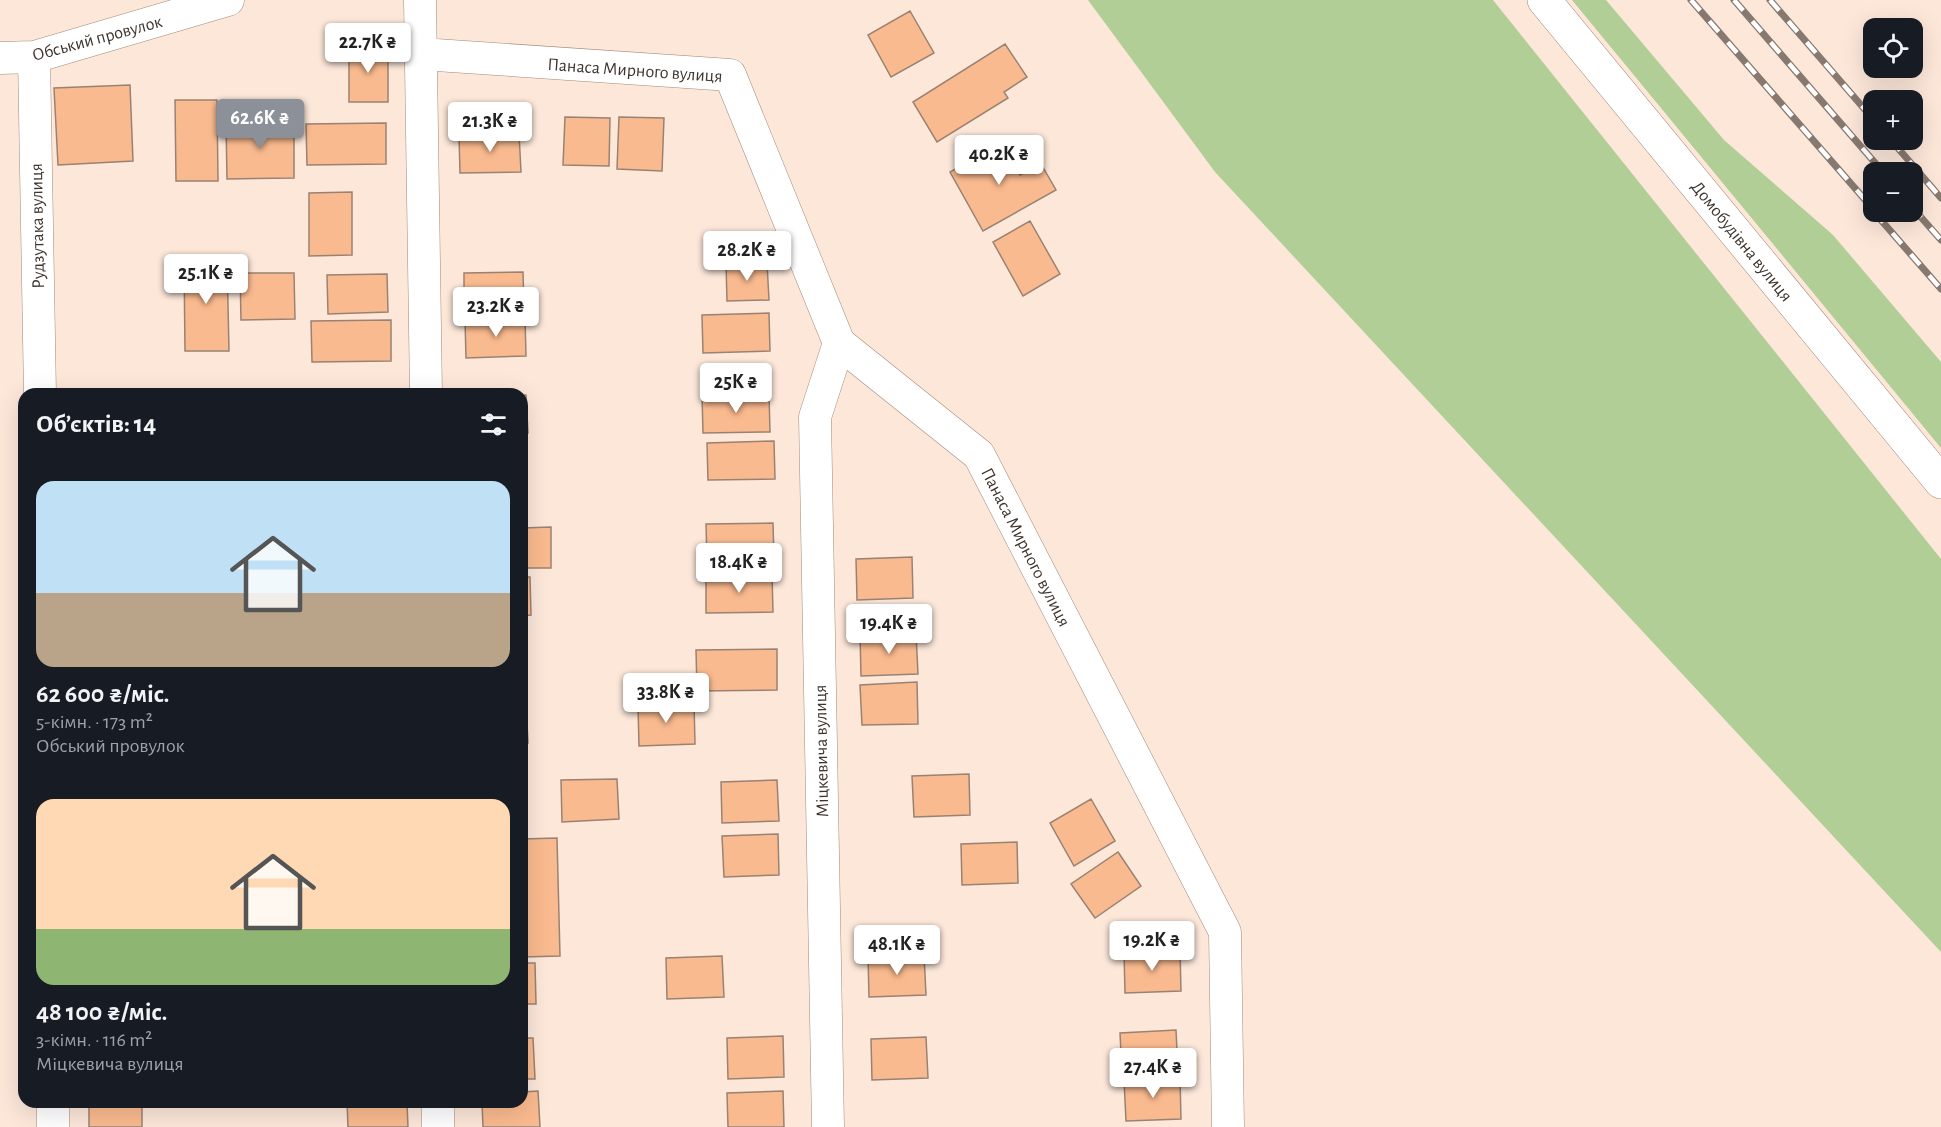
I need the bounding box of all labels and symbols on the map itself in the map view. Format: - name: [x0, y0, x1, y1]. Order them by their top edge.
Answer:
- street label: Обський провулок: [30, 12, 165, 65]
- pin: 22.7K ₴: [313, 23, 423, 74]
- street label: Панаса Мирного вулиця: [547, 56, 723, 86]
- pin: 62.6K ₴: [205, 99, 315, 150]
- pin: 21.3K ₴: [435, 102, 545, 153]
- pin: 40.2K ₴: [944, 135, 1054, 186]
- street label: Рудзутака вулиця: [28, 163, 48, 289]
- street label: Домобудівна вулиця: [1687, 177, 1796, 305]
- pin: 28.2K ₴: [692, 231, 802, 282]
- pin: 25.1K ₴: [151, 254, 261, 305]
- pin: 23.2K ₴: [441, 287, 551, 338]
- pin: 25K ₴: [694, 363, 778, 414]
- street label: Панаса Мирного вулиця: [977, 465, 1073, 630]
- pin: 18.4K ₴: [684, 543, 794, 594]
- pin: 19.4K ₴: [834, 604, 944, 655]
- pin: 33.8K ₴: [611, 673, 721, 724]
- street label: Міцкевича вулиця: [812, 684, 832, 818]
- pin: 19.2K ₴: [1097, 921, 1207, 972]
- pin: 48.1K ₴: [842, 925, 952, 976]
- pin: 27.4K ₴: [1098, 1048, 1208, 1099]

